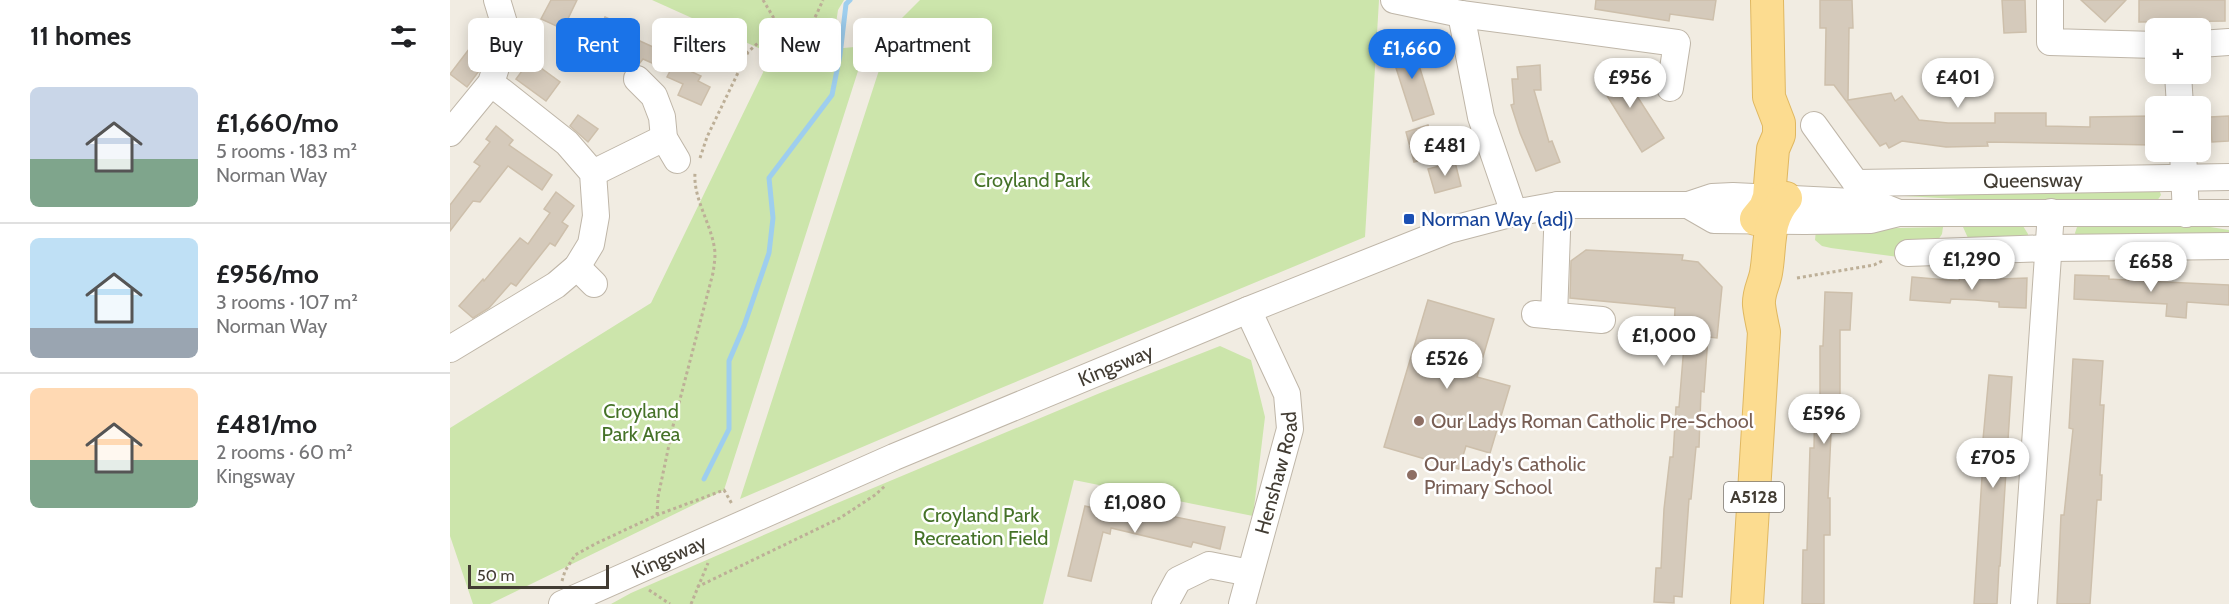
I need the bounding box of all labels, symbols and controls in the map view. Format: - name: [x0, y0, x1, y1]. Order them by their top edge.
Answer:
- chip: Buy: [468, 18, 544, 72]
- chip: Rent: [556, 18, 640, 72]
- chip: Filters: [652, 18, 747, 72]
- chip: New: [759, 18, 841, 72]
- chip: Apartment: [853, 18, 992, 72]
- map controls: [2145, 18, 2211, 162]
- button: +: [2145, 18, 2211, 84]
- text: 11 homes: [30, 20, 131, 52]
- icon: filters: [387, 20, 420, 53]
- pin: £1,660: [1363, 29, 1461, 80]
- text: £1,660: [1382, 36, 1442, 60]
- pin: £956: [1594, 58, 1666, 109]
- pin: £401: [1922, 58, 1994, 109]
- text: £956: [1608, 65, 1652, 89]
- text: £401: [1936, 65, 1980, 89]
- button: −: [2145, 96, 2211, 162]
- text: £1,660/mo: [216, 107, 338, 139]
- icon: home: [78, 111, 150, 183]
- pin: £481: [1409, 126, 1481, 177]
- text: £481: [1424, 133, 1466, 157]
- text: 5 rooms · 183 m²: [216, 139, 357, 163]
- text: Norman Way: [216, 163, 327, 187]
- street label: Queensway: [1983, 167, 2083, 193]
- park label: Croyland Park: [974, 168, 1090, 192]
- place label: Norman Way (adj): [1421, 207, 1574, 231]
- marker: Norman Way (adj): [1402, 212, 1416, 226]
- pin: £1,290: [1923, 240, 2021, 291]
- pin: £658: [2115, 242, 2187, 293]
- text: £1,290: [1943, 247, 2001, 271]
- text: £658: [2129, 249, 2173, 273]
- text: £956/mo: [216, 258, 319, 290]
- icon: home: [78, 262, 150, 334]
- text: 3 rooms · 107 m²: [216, 290, 358, 314]
- text: Norman Way: [216, 314, 327, 338]
- pin: £1,000: [1615, 316, 1713, 367]
- text: £1,000: [1632, 323, 1696, 347]
- street label: Kingsway: [1074, 339, 1157, 391]
- pin: £526: [1411, 339, 1483, 390]
- text: £526: [1426, 346, 1468, 370]
- pin: £596: [1788, 394, 1860, 445]
- park label: Croyland Park Area: [602, 399, 681, 446]
- text: £596: [1802, 401, 1846, 425]
- text: £481/mo: [216, 408, 317, 440]
- place label: Our Ladys Roman Catholic Pre-School: [1431, 409, 1754, 433]
- street label: Henshaw Road: [1250, 410, 1302, 537]
- icon: home: [78, 412, 150, 484]
- marker: Our Ladys Roman Catholic Pre-School: [1412, 414, 1426, 428]
- pin: £705: [1957, 438, 2029, 489]
- text: 2 rooms · 60 m²: [216, 440, 353, 464]
- text: £705: [1970, 445, 2016, 469]
- place label: Our Lady's Catholic Primary School: [1424, 452, 1586, 499]
- text: Kingsway: [216, 464, 295, 488]
- marker: Our Lady's Catholic Primary School: [1405, 468, 1419, 482]
- road number: A5128: [1724, 482, 1784, 512]
- pin: £1,080: [1086, 483, 1184, 534]
- text: £1,080: [1104, 490, 1166, 514]
- park label: Croyland Park Recreation Field: [914, 503, 1048, 550]
- street label: Kingsway: [628, 530, 710, 584]
- scale bar: [468, 562, 609, 590]
- text: 50 m: [477, 566, 514, 585]

